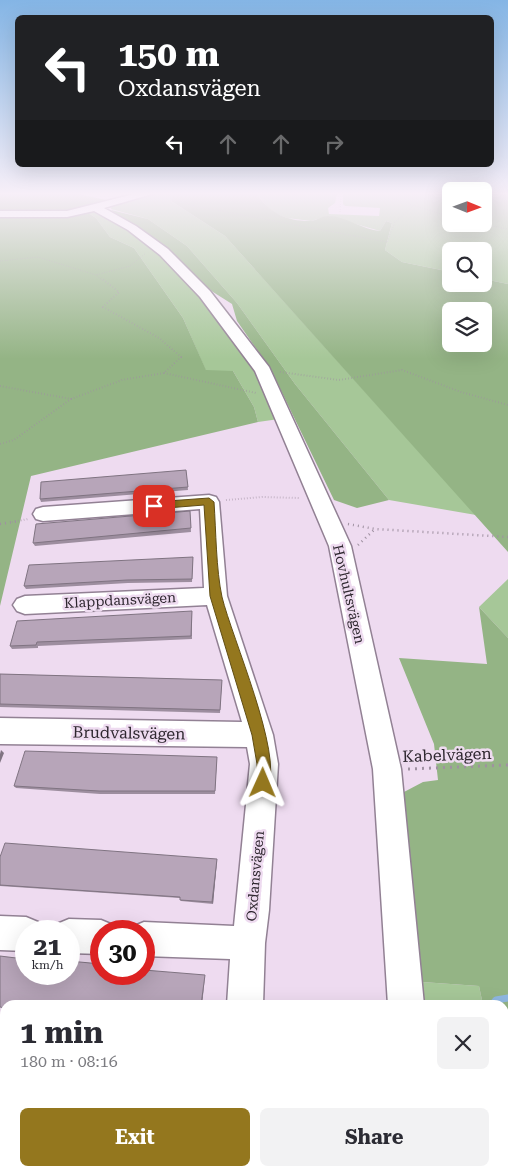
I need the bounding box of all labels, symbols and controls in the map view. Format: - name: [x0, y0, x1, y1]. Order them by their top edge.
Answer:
- text: 150 m: [118, 34, 219, 75]
- icon: left: [35, 35, 100, 100]
- text: Oxdansvägen: [118, 76, 261, 101]
- icon: left: [161, 130, 189, 158]
- icon: ahead: [214, 130, 242, 158]
- icon: ahead: [267, 130, 295, 158]
- icon: right: [320, 130, 348, 158]
- north arrow: [442, 182, 492, 232]
- map controls: [442, 182, 492, 352]
- button: search: [442, 242, 492, 292]
- button: layers: [442, 302, 492, 352]
- pin: [133, 485, 175, 527]
- icon: arrive: [140, 492, 168, 520]
- street label: Hovhultsvägen: [330, 543, 368, 645]
- street label: Klappdansvägen: [64, 589, 176, 611]
- street label: Brudvalsvägen: [72, 723, 186, 743]
- street label: Kabelvägen: [402, 744, 492, 766]
- position arrow: [236, 756, 288, 808]
- street label: Oxdansvägen: [243, 830, 267, 922]
- speed limit sign: 30: [90, 920, 155, 985]
- text: 21: [33, 932, 62, 961]
- text: km/h: [31, 958, 64, 972]
- text: 1 min: [20, 1015, 103, 1050]
- button: close: [437, 1017, 489, 1069]
- text: 180 m · 08:16: [20, 1052, 118, 1071]
- button: Exit: [20, 1108, 250, 1166]
- button: Share: [260, 1108, 489, 1166]

